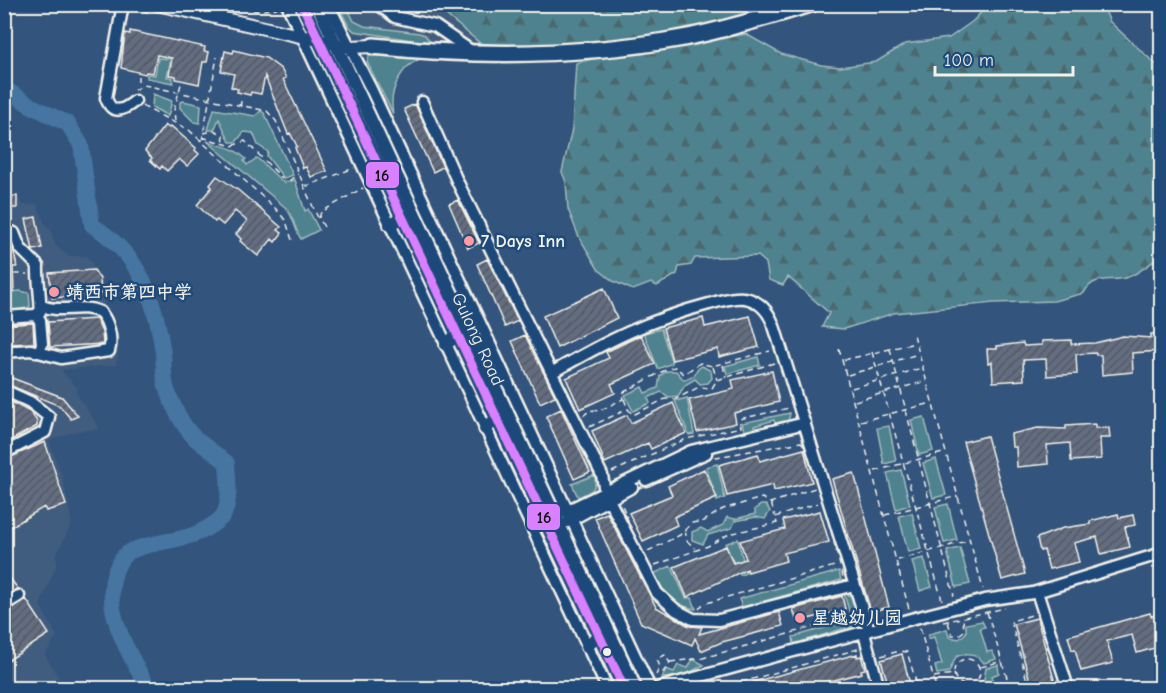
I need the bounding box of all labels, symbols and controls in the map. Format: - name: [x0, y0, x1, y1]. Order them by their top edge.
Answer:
- scale bar: [935, 39, 1073, 77]
- text: 100 m: [944, 50, 994, 71]
- line badge: 16: [365, 161, 400, 189]
- text: 16: [375, 167, 389, 185]
- place label: 7 Days Inn: [481, 231, 565, 252]
- marker: 7 Days Inn: [462, 234, 476, 248]
- place label: 靖西市第四中学: [66, 282, 192, 303]
- marker: 靖西市第四中学: [47, 285, 61, 299]
- street label: Gulong Road: [447, 289, 508, 389]
- line badge: 16: [526, 503, 561, 531]
- text: 16: [537, 509, 551, 527]
- place label: 星越幼儿园: [812, 608, 902, 629]
- marker: 星越幼儿园: [793, 611, 807, 625]
- unlabelled marker: [601, 646, 613, 658]

